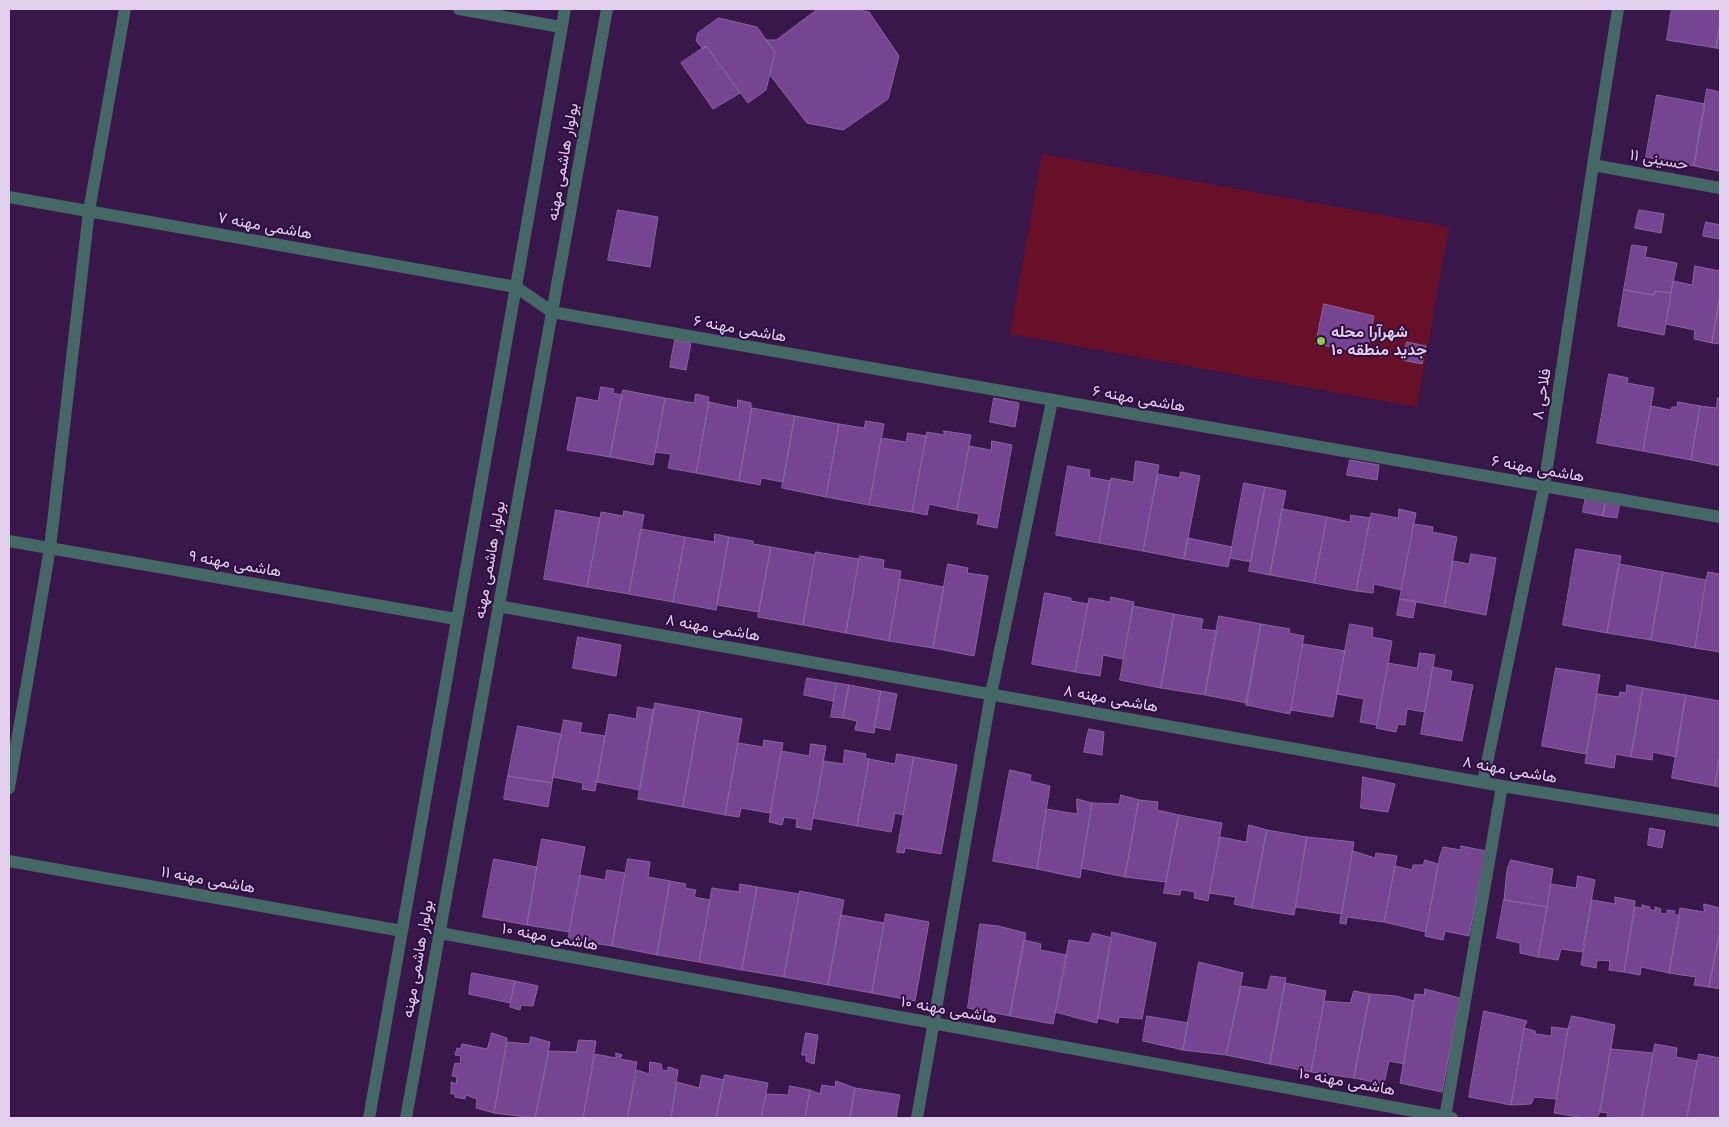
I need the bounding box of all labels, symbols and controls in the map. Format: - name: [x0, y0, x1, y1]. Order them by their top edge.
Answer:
- street label: بولوار هاشمی مهنه: [543, 102, 583, 222]
- street label: حسینی ۱۱: [1628, 145, 1690, 175]
- street label: هاشمی مهنه ۷: [216, 208, 314, 244]
- street label: هاشمی مهنه ۶: [692, 311, 788, 347]
- place label: شهرآرا محله جدید منطقه ۱۰: [1331, 322, 1427, 360]
- marker: شهرآرا محله جدید منطقه ۱۰: [1315, 335, 1327, 347]
- street label: فلاحی ۸: [1528, 367, 1556, 421]
- street label: هاشمی مهنه ۶: [1091, 381, 1187, 417]
- street label: هاشمی مهنه ۶: [1490, 451, 1586, 487]
- street label: بولوار هاشمی مهنه: [470, 500, 510, 620]
- street label: هاشمی مهنه ۹: [187, 546, 283, 582]
- street label: هاشمی مهنه ۸: [664, 610, 762, 646]
- street label: هاشمی مهنه ۸: [1062, 681, 1160, 717]
- street label: هاشمی مهنه ۸: [1461, 752, 1559, 788]
- street label: هاشمی مهنه ۱۱: [159, 862, 257, 898]
- street label: بولوار هاشمی مهنه: [398, 899, 438, 1019]
- street label: هاشمی مهنه ۱۰: [500, 919, 600, 955]
- street label: هاشمی مهنه ۱۰: [899, 992, 999, 1028]
- street label: هاشمی مهنه ۱۰: [1297, 1064, 1397, 1100]

